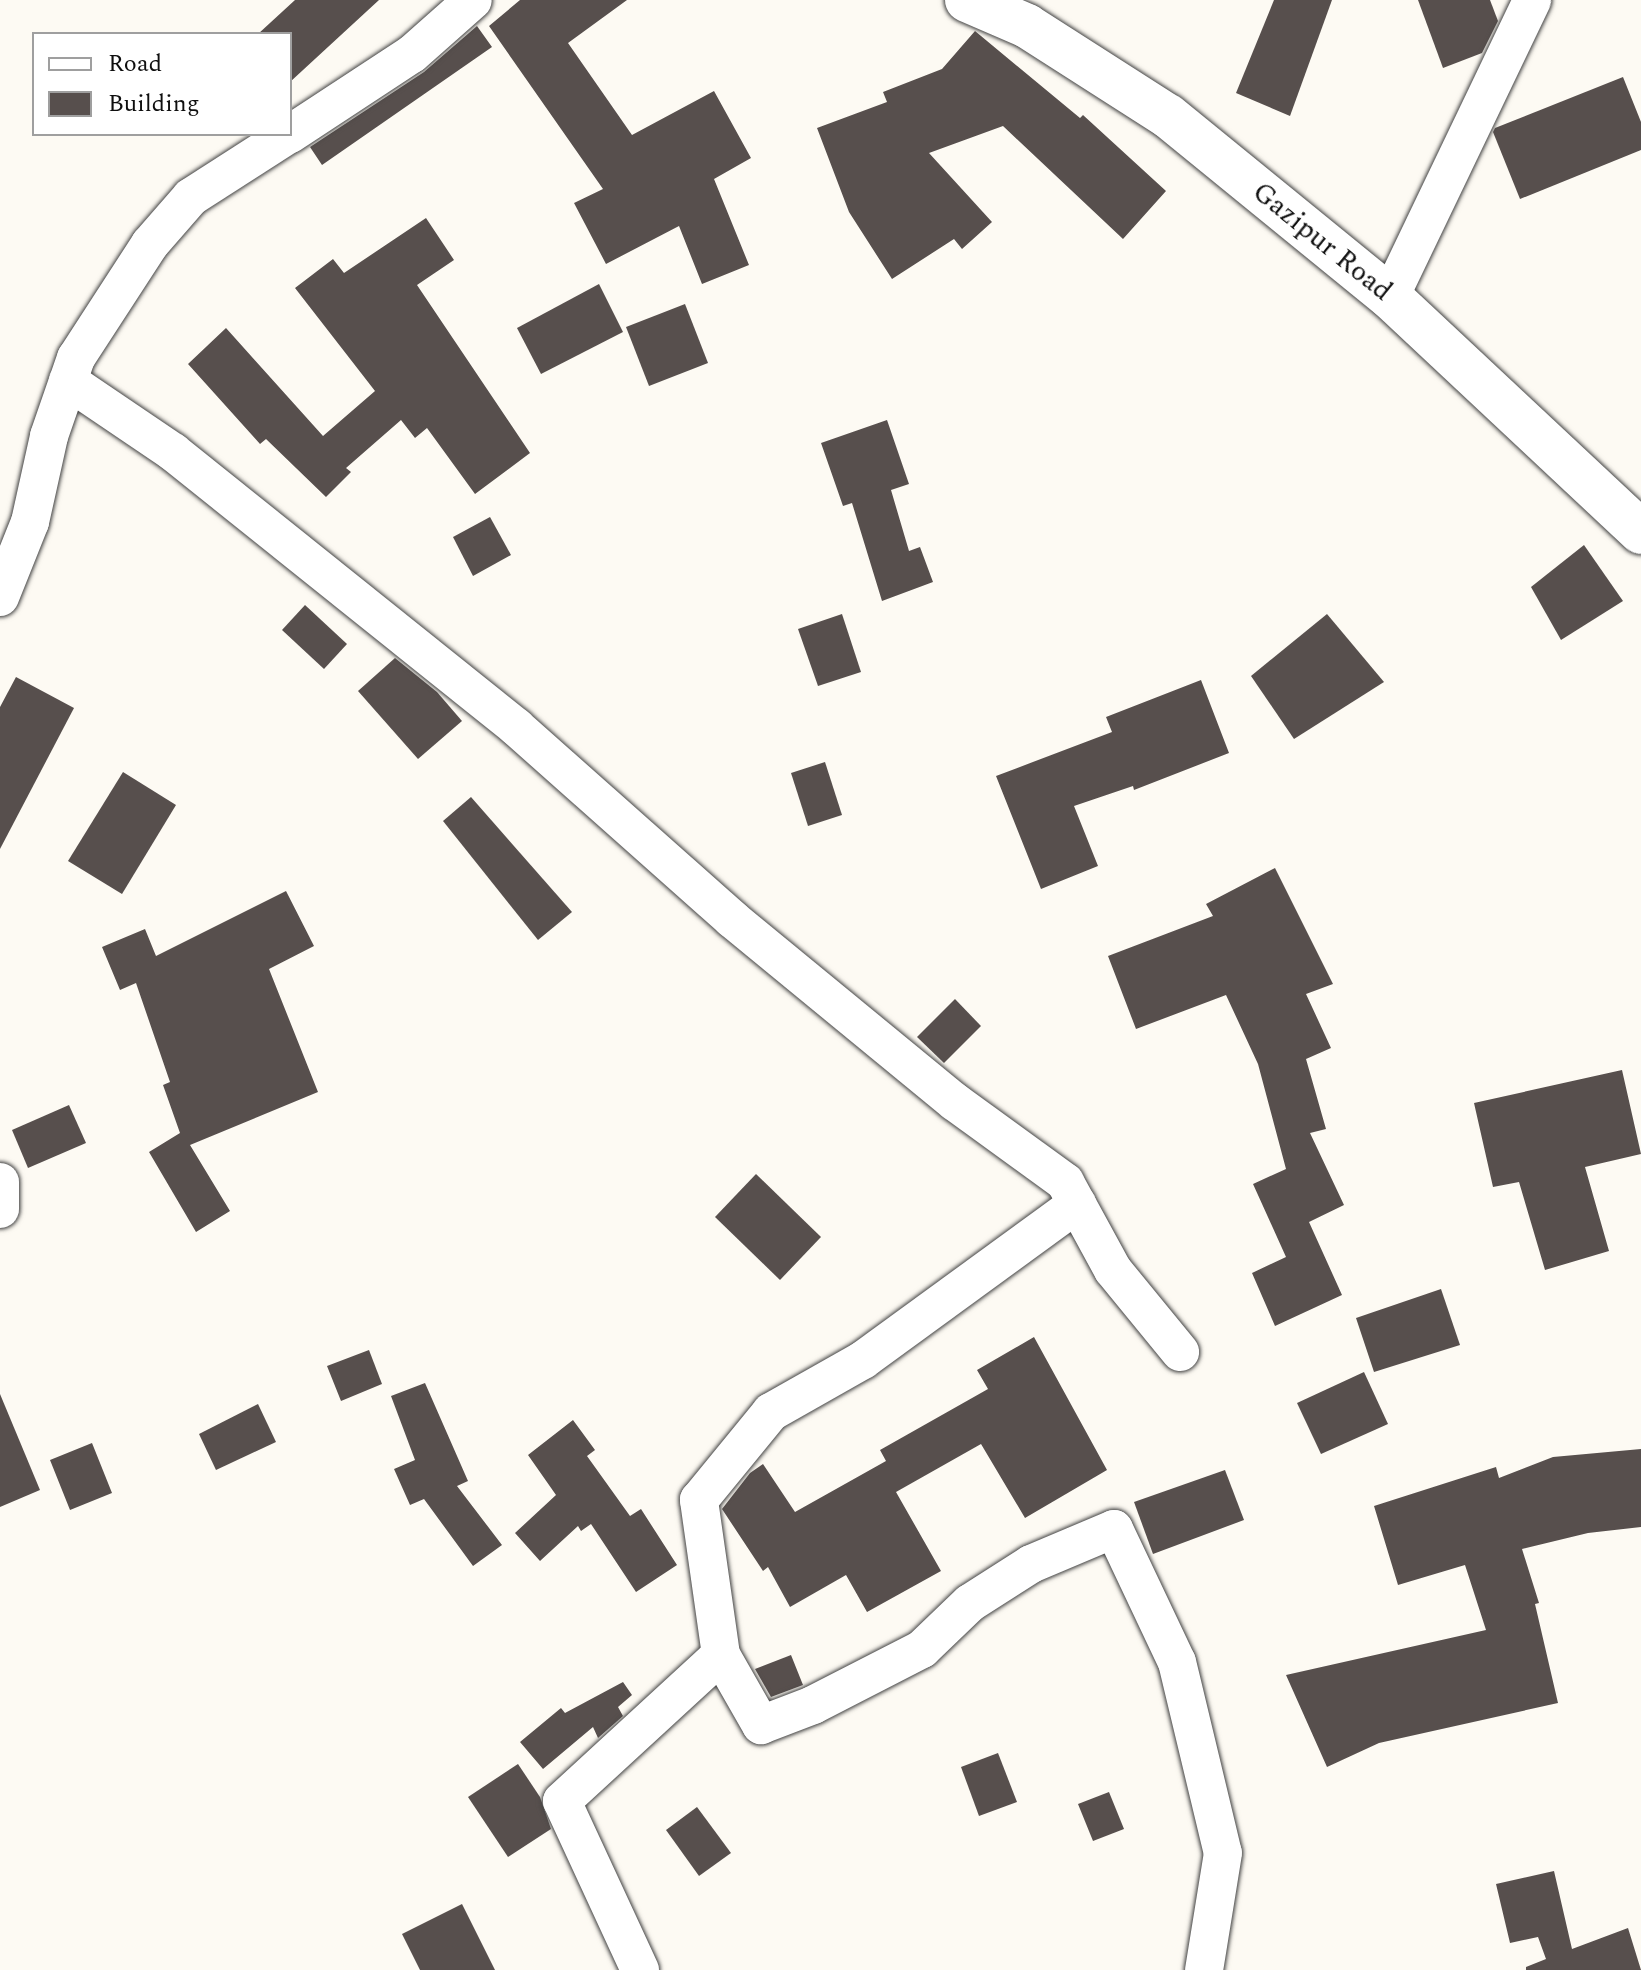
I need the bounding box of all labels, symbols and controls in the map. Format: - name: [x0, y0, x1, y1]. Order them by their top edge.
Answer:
- legend: [32, 32, 292, 136]
- text: Road: [108, 46, 162, 82]
- text: Building: [108, 86, 200, 122]
- street label: Gazipur Road: [1245, 175, 1399, 309]

